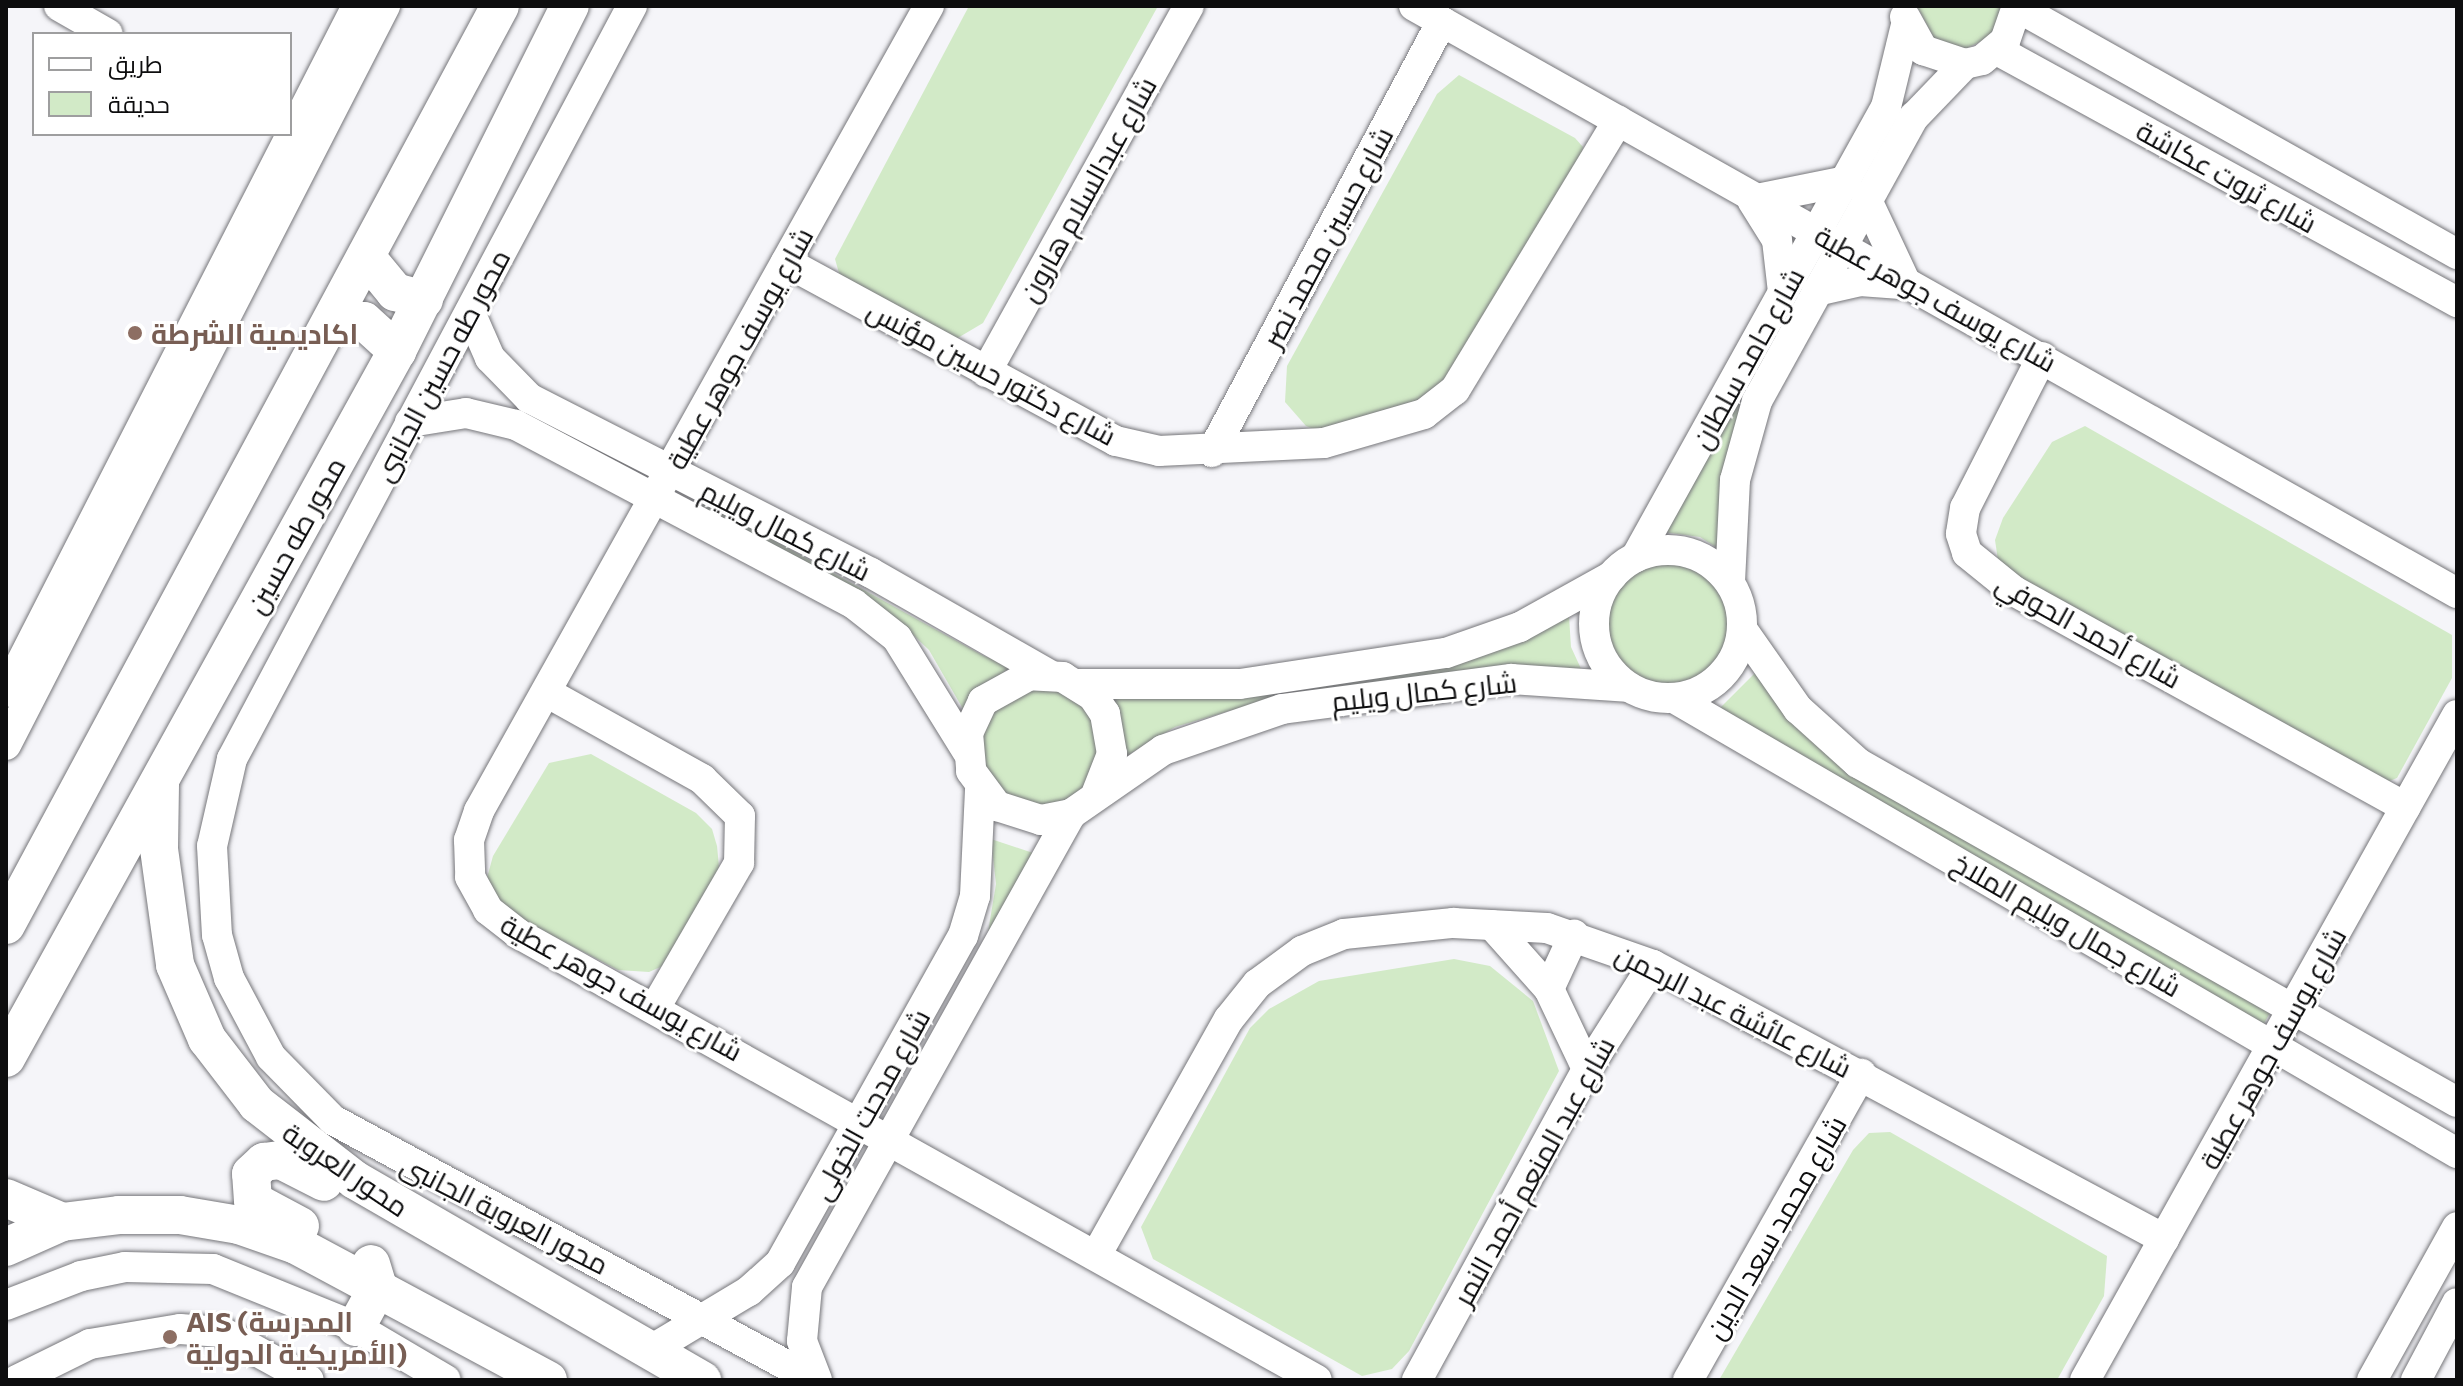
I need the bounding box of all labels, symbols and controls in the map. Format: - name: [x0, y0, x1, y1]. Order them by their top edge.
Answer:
- legend: [32, 32, 292, 136]
- text: طريق: [108, 49, 163, 78]
- street label: شارع عبدالسلام هارون: [1011, 71, 1163, 307]
- text: حديقة: [108, 89, 170, 118]
- street label: شارع ثروت عكاشة: [2131, 113, 2323, 239]
- street label: شارع حسين محمد نصر: [1255, 121, 1399, 353]
- street label: شارع يوسف جوهر عطية: [1809, 218, 2063, 378]
- street label: شارع يوسف جوهر عطية: [659, 221, 819, 475]
- street label: محور طه حسين الجانبى: [366, 243, 516, 487]
- street label: شارع حامد سلطان: [1683, 262, 1811, 454]
- street label: شارع دكتور حسين مؤنس: [862, 292, 1122, 452]
- place label: اكاديمية الشرطة: [151, 316, 358, 350]
- marker: اكاديمية الشرطة: [126, 324, 144, 342]
- street label: محور طه حسين: [238, 451, 352, 619]
- street label: شارع كمال ويليم: [695, 473, 877, 587]
- street label: شارع أحمد الحوفي: [1991, 565, 2187, 695]
- street label: شارع كمال ويليم: [1330, 665, 1518, 717]
- street label: شارع جمال ويليم الملاخ: [1947, 845, 2187, 1003]
- street label: شارع يوسف جوهر عطية: [495, 907, 749, 1067]
- street label: شارع يوسف جوهر عطية: [2192, 921, 2352, 1175]
- street label: شارع عائشة عبد الرحمن: [1610, 936, 1858, 1084]
- street label: شارع مدحت الخولى: [804, 1003, 936, 1205]
- street label: شارع عبد المنعم أحمد النمر: [1445, 1031, 1621, 1311]
- street label: شارع محمد سعد الدين: [1697, 1109, 1853, 1345]
- street label: محور العروبة: [277, 1115, 415, 1223]
- street label: محور العروبة الجانبى: [396, 1147, 614, 1281]
- place label: AIS (المدرسة الأمريكية الدولية): [186, 1304, 407, 1370]
- marker: AIS (المدرسة الأمريكية الدولية): [161, 1328, 179, 1346]

